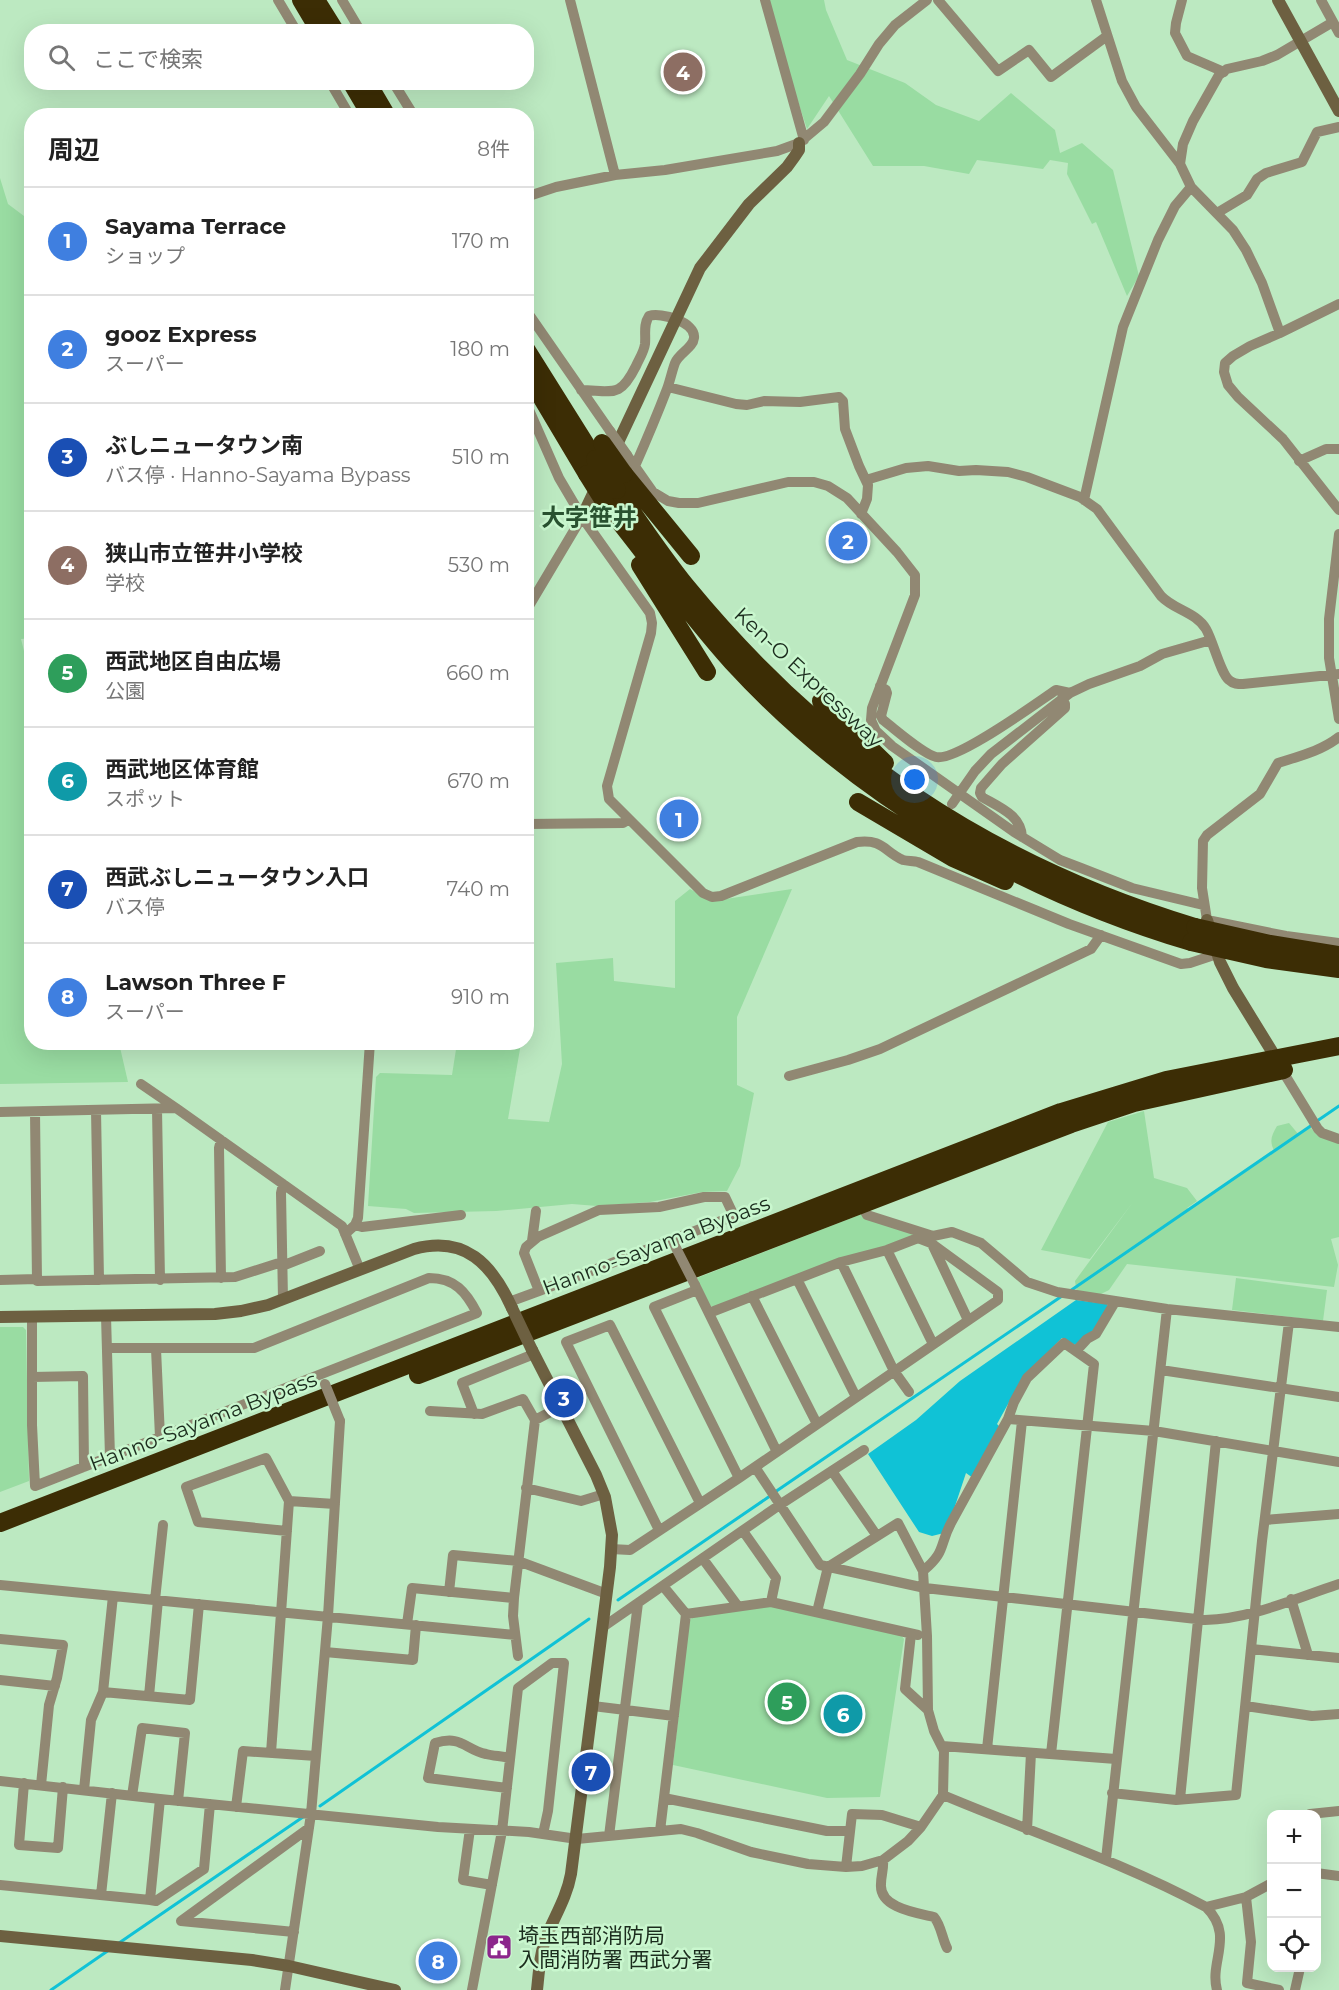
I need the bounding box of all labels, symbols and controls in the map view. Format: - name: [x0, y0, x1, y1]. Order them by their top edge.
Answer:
- search box: [24, 24, 534, 90]
- icon: search: [45, 41, 78, 74]
- text: ここで検索: [93, 46, 203, 73]
- pin: 4: [664, 50, 702, 94]
- text: 周辺: [48, 134, 100, 166]
- text: 8件: [477, 137, 510, 161]
- text: Sayama Terrace: [105, 213, 286, 240]
- text: 1: [64, 229, 71, 253]
- text: 170 m: [452, 229, 510, 253]
- text: ショップ: [105, 244, 185, 268]
- text: gooz Express: [105, 321, 257, 348]
- text: 2: [62, 337, 73, 361]
- text: 180 m: [450, 337, 510, 361]
- text: スーパー: [105, 352, 185, 376]
- text: ぶしニュータウン南: [105, 432, 303, 459]
- text: 3: [62, 445, 73, 469]
- text: 510 m: [452, 445, 510, 469]
- text: バス停 · Hanno-Sayama Bypass: [105, 463, 411, 487]
- district label: 大字笹井: [541, 503, 637, 532]
- pin: 2: [828, 518, 868, 564]
- text: 狭山市立笹井小学校: [105, 540, 303, 567]
- text: 4: [61, 553, 74, 577]
- text: 530 m: [448, 553, 510, 577]
- text: 学校: [105, 571, 145, 595]
- street label: Ken-O Expressway: [729, 602, 889, 753]
- text: 西武地区自由広場: [105, 648, 281, 675]
- text: 5: [62, 661, 73, 685]
- text: 660 m: [446, 661, 510, 685]
- text: 公園: [105, 679, 145, 703]
- text: 西武地区体育館: [105, 756, 259, 783]
- your location: [900, 765, 929, 794]
- text: 6: [61, 769, 74, 793]
- text: 670 m: [447, 769, 510, 793]
- text: スポット: [105, 787, 185, 811]
- pin: 1: [660, 796, 698, 842]
- text: 西武ぶしニュータウン入口: [105, 864, 369, 891]
- text: 7: [61, 877, 74, 901]
- text: 740 m: [447, 877, 510, 901]
- text: バス停: [105, 895, 165, 919]
- text: Lawson Three F: [105, 969, 286, 996]
- text: 8: [61, 985, 74, 1009]
- text: 910 m: [451, 985, 510, 1009]
- text: スーパー: [105, 1000, 185, 1024]
- street label: Hanno-Sayama Bypass: [539, 1190, 773, 1300]
- street label: Hanno-Sayama Bypass: [86, 1366, 320, 1476]
- pin: 3: [544, 1376, 584, 1420]
- pin: 5: [768, 1680, 806, 1724]
- pin: 6: [824, 1692, 862, 1736]
- pin: 7: [572, 1750, 610, 1794]
- map controls: [1267, 1810, 1321, 1972]
- button: +: [1267, 1810, 1321, 1864]
- button: −: [1267, 1864, 1321, 1918]
- button: locate: [1267, 1918, 1321, 1972]
- place label: 埼玉西部消防局 入間消防署 西武分署: [518, 1923, 713, 1972]
- public building icon: 埼玉西部消防局 入間消防署 西武分署: [484, 1932, 514, 1962]
- pin: 8: [418, 1938, 458, 1984]

